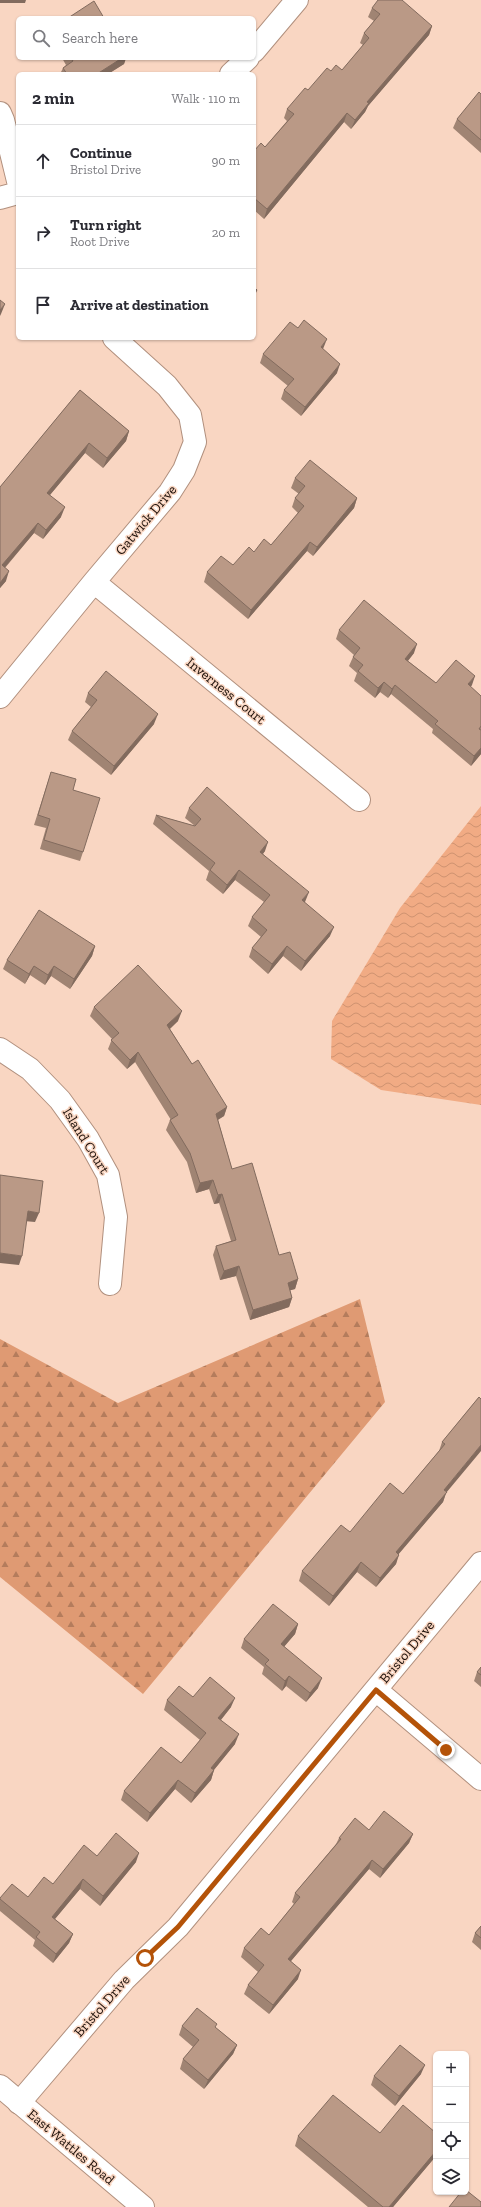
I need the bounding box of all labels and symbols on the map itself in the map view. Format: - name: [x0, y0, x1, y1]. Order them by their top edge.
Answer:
- street label: Gatwick Drive: [112, 481, 180, 558]
- street label: Inverness Court: [183, 654, 270, 729]
- street label: Island Court: [59, 1105, 114, 1178]
- street label: Bristol Drive: [376, 1617, 438, 1687]
- route end: [437, 1741, 455, 1759]
- route start: [136, 1949, 154, 1967]
- street label: Bristol Drive: [70, 1971, 134, 2040]
- street label: East Wattles Road: [24, 2106, 118, 2189]

